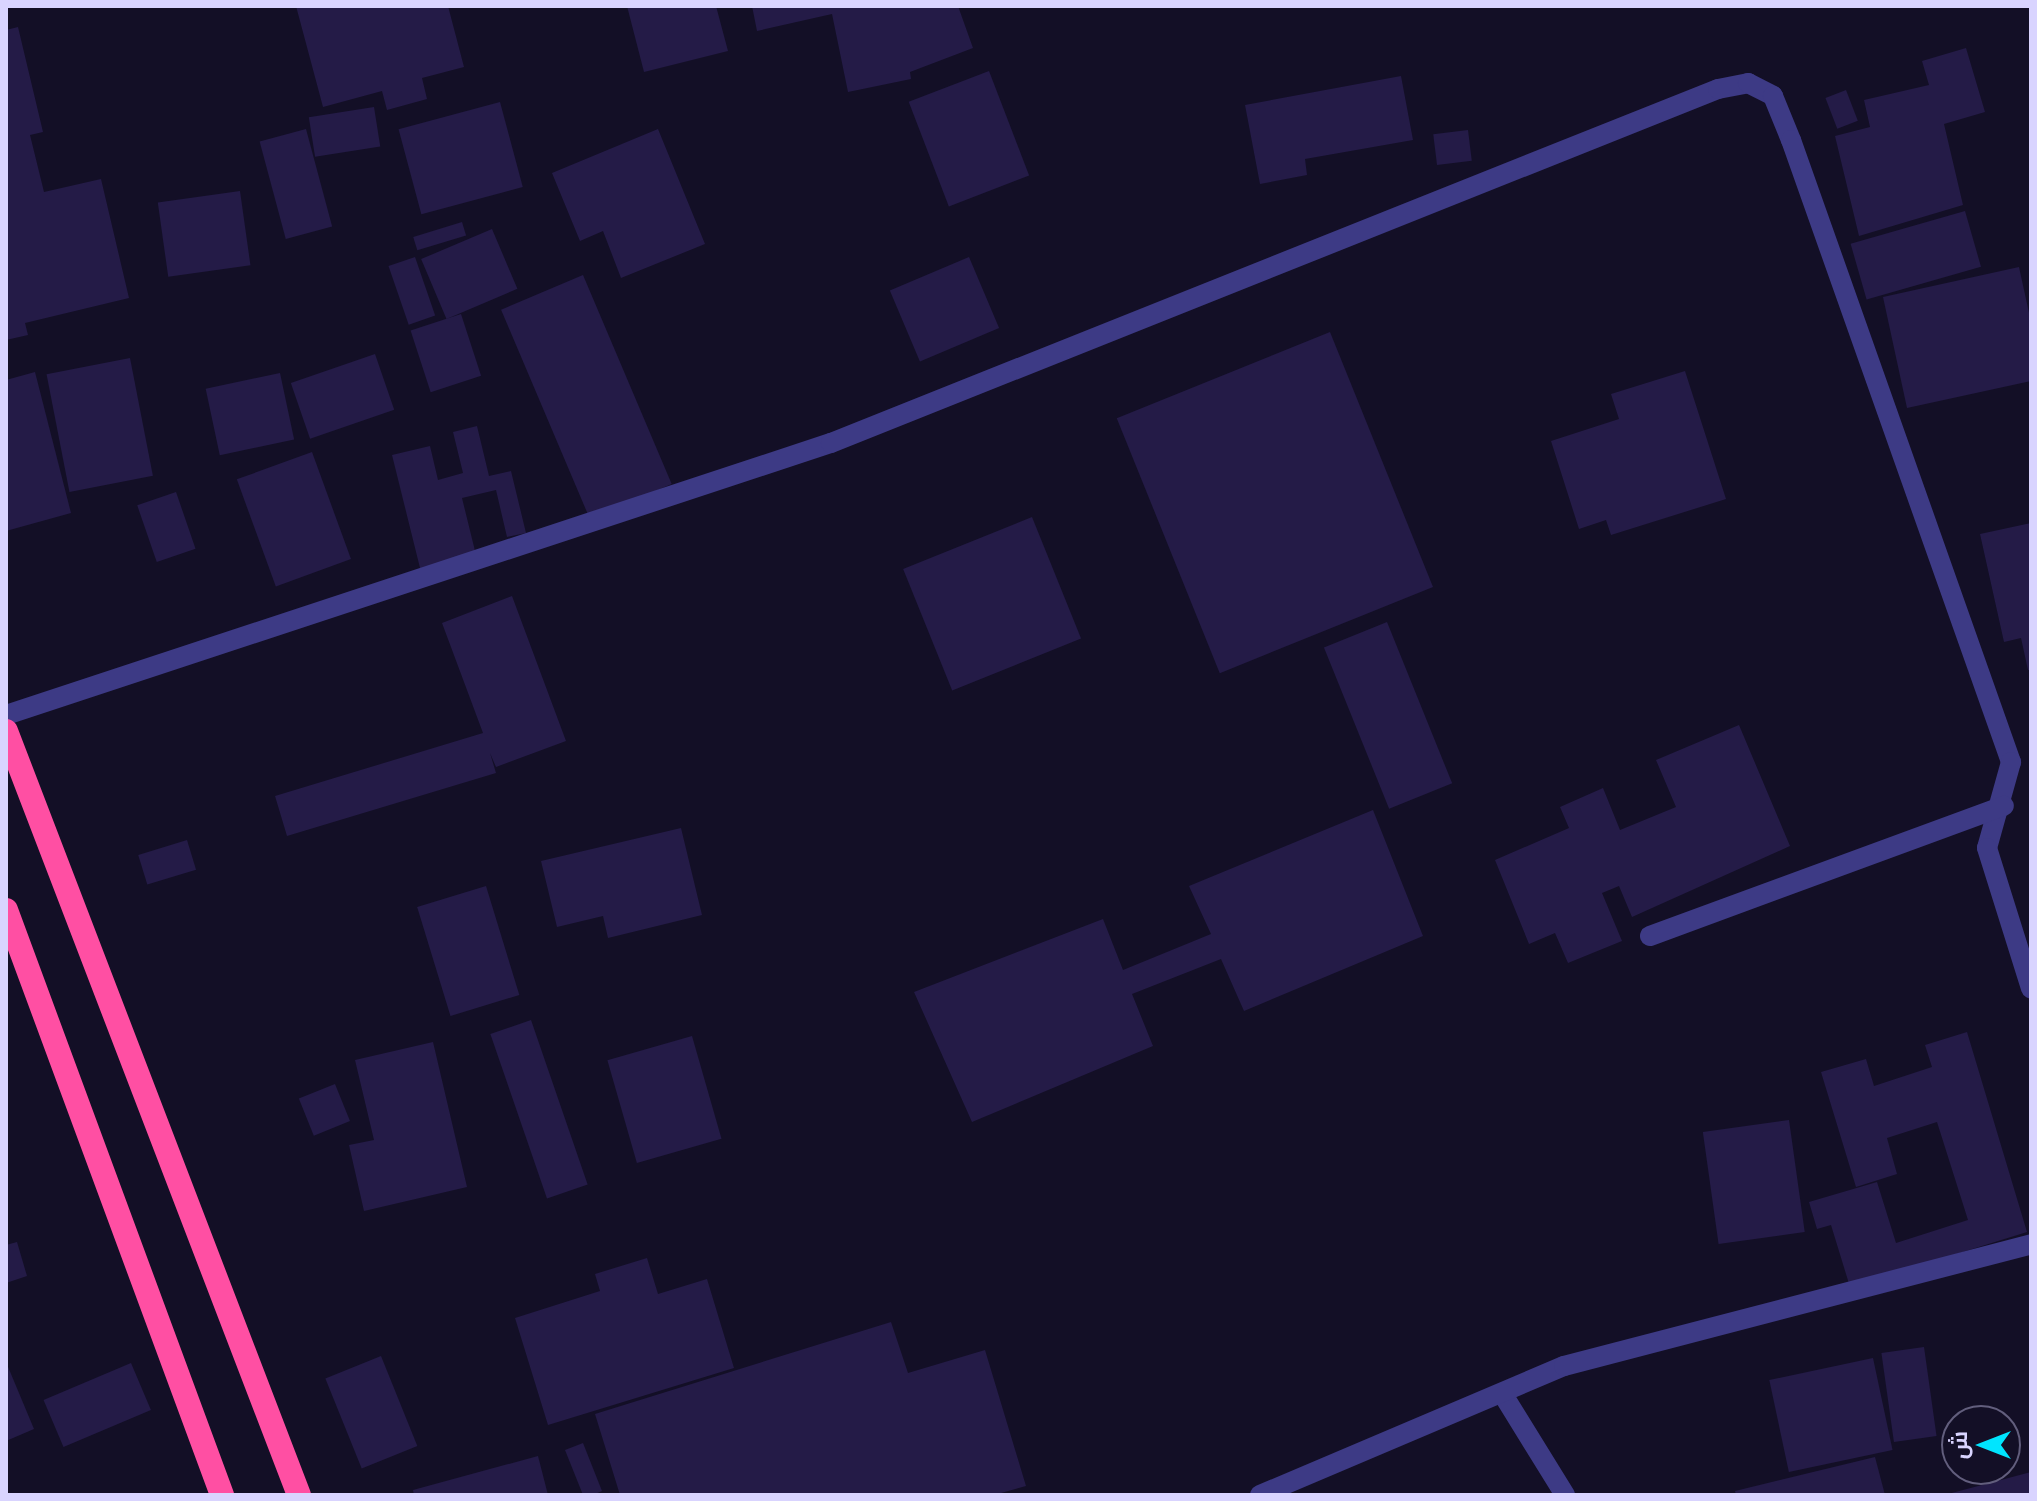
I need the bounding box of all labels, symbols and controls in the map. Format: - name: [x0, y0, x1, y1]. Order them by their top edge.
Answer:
- north arrow: [1941, 1405, 2021, 1485]
- text: ش: [1945, 1431, 1973, 1459]

